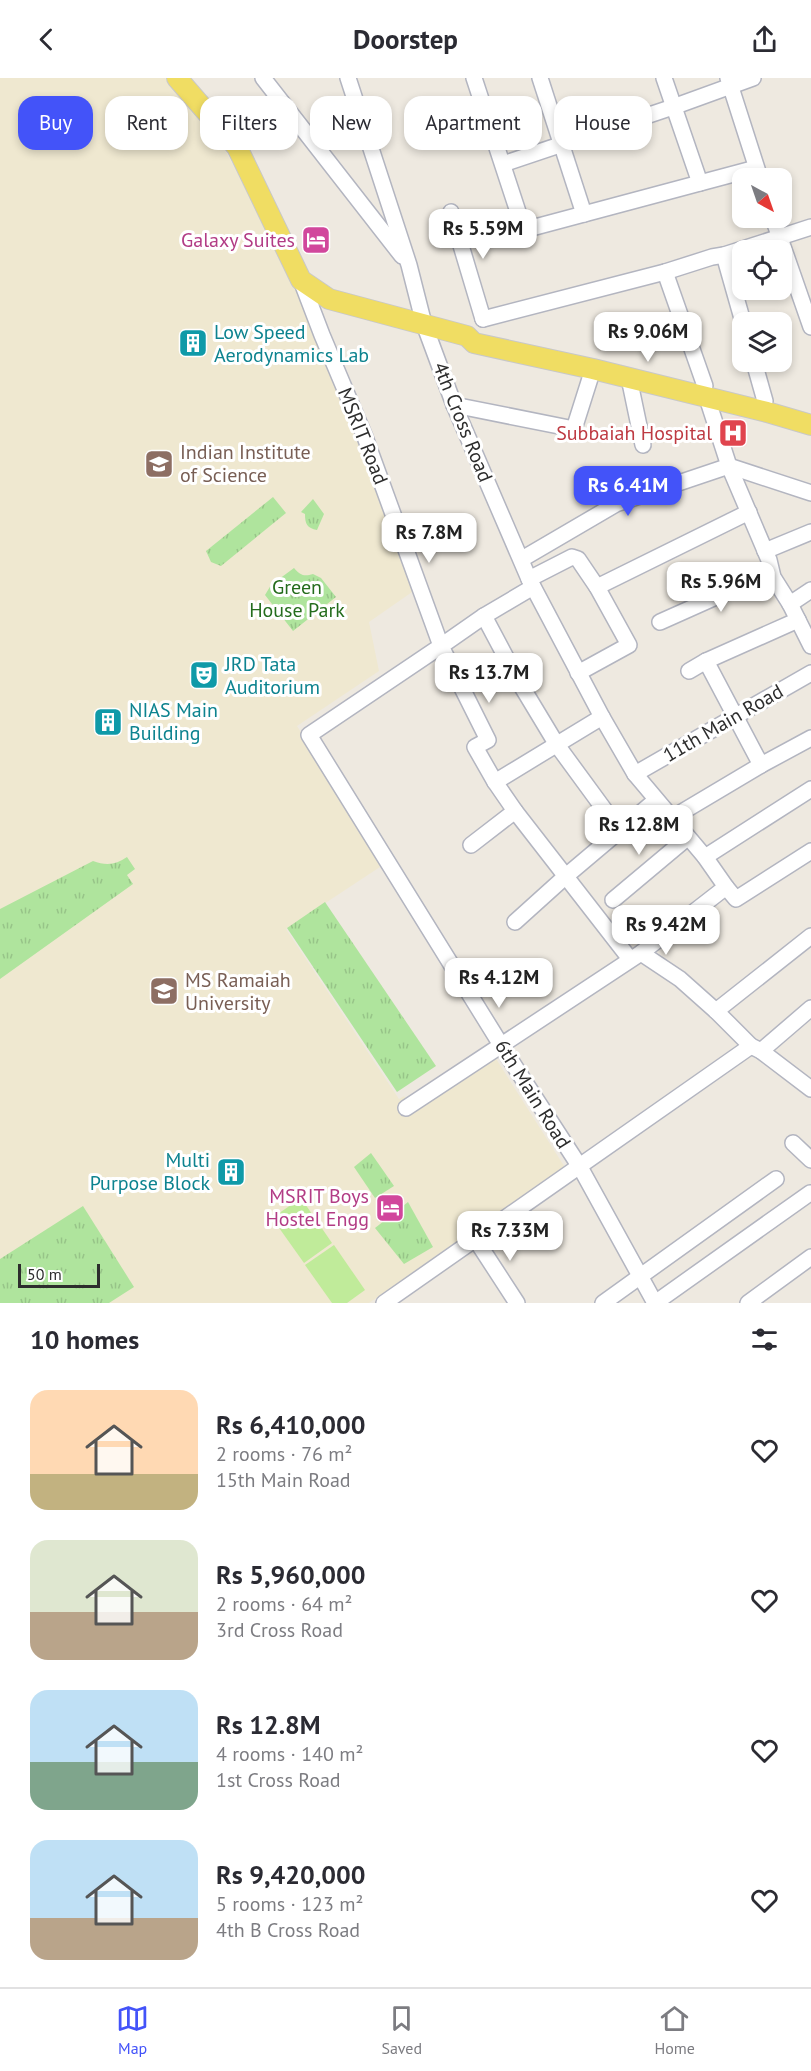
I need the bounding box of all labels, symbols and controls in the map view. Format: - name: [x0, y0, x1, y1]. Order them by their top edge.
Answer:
- text: Doorstep: [353, 22, 458, 56]
- icon: back: [30, 23, 63, 56]
- icon: share: [748, 23, 781, 56]
- chip: Buy: [18, 96, 93, 150]
- chip: Rent: [105, 96, 188, 150]
- chip: Filters: [200, 96, 298, 150]
- chip: New: [310, 96, 392, 150]
- chip: Apartment: [404, 96, 542, 150]
- chip: House: [554, 96, 652, 150]
- north arrow: [732, 168, 792, 228]
- map controls: [732, 168, 792, 372]
- pin: Rs 5.59M: [421, 209, 545, 260]
- text: Rs 5.59M: [443, 215, 523, 241]
- hotel icon: Galaxy Suites: [300, 224, 332, 256]
- place label: Galaxy Suites: [181, 227, 295, 253]
- button: locate: [732, 240, 792, 300]
- pin: Rs 9.06M: [586, 312, 710, 363]
- button: layers: [732, 312, 792, 372]
- text: Rs 9.06M: [608, 318, 688, 344]
- place label: Low Speed Aerodynamics Lab: [214, 319, 369, 368]
- building icon: Low Speed Aerodynamics Lab: [177, 327, 209, 359]
- street label: 4th Cross Road: [427, 358, 499, 486]
- street label: MSRIT Road: [332, 384, 394, 488]
- hospital icon: Subbaiah Hospital: [717, 417, 749, 449]
- place label: Subbaiah Hospital: [556, 420, 712, 446]
- place label: Indian Institute of Science: [180, 439, 311, 488]
- school or university icon: Indian Institute of Science: [143, 448, 175, 480]
- pin: Rs 6.41M: [566, 466, 690, 517]
- text: Rs 6.41M: [588, 472, 668, 498]
- pin: Rs 7.8M: [374, 513, 484, 564]
- text: Rs 7.8M: [396, 519, 462, 545]
- pin: Rs 5.96M: [659, 562, 783, 613]
- text: Rs 5.96M: [681, 568, 761, 594]
- park label: Green House Park: [249, 574, 345, 623]
- place label: JRD Tata Auditorium: [224, 651, 320, 700]
- pin: Rs 13.7M: [427, 653, 551, 704]
- theatre icon: JRD Tata Auditorium: [188, 659, 220, 691]
- text: Rs 13.7M: [449, 659, 529, 685]
- street label: 11th Main Road: [658, 678, 788, 768]
- place label: NIAS Main Building: [129, 697, 218, 746]
- building icon: NIAS Main Building: [92, 706, 124, 738]
- pin: Rs 12.8M: [577, 805, 701, 856]
- text: Rs 12.8M: [599, 811, 679, 837]
- pin: Rs 9.42M: [604, 905, 728, 956]
- text: Rs 9.42M: [626, 911, 706, 937]
- pin: Rs 4.12M: [437, 958, 561, 1009]
- text: Rs 4.12M: [459, 964, 539, 990]
- place label: MS Ramaiah University: [185, 967, 291, 1016]
- school or university icon: MS Ramaiah University: [148, 975, 180, 1007]
- street label: 6th Main Road: [489, 1035, 577, 1153]
- place label: Multi Purpose Block: [90, 1147, 210, 1196]
- building icon: Multi Purpose Block: [215, 1156, 247, 1188]
- place label: MSRIT Boys Hostel Engg: [265, 1183, 369, 1232]
- hotel icon: MSRIT Boys Hostel Engg: [374, 1192, 406, 1224]
- pin: Rs 7.33M: [448, 1211, 572, 1262]
- text: Rs 7.33M: [471, 1217, 549, 1243]
- scale bar: [18, 1261, 100, 1288]
- text: 50 m: [27, 1264, 62, 1284]
- text: 10 homes: [30, 1323, 139, 1356]
- icon: filters: [748, 1323, 781, 1356]
- text: Rs 6,410,000: [216, 1408, 366, 1441]
- icon: home: [78, 1414, 150, 1486]
- icon: heart: [748, 1434, 781, 1467]
- text: 2 rooms · 76 m²: [216, 1441, 352, 1467]
- text: 15th Main Road: [216, 1467, 351, 1493]
- text: Rs 5,960,000: [216, 1558, 366, 1591]
- icon: home: [78, 1564, 150, 1636]
- icon: heart: [748, 1584, 781, 1617]
- text: 2 rooms · 64 m²: [216, 1591, 352, 1617]
- text: 3rd Cross Road: [216, 1617, 343, 1643]
- text: Rs 12.8M: [216, 1708, 321, 1741]
- icon: home: [78, 1714, 150, 1786]
- icon: heart: [748, 1734, 781, 1767]
- text: 4 rooms · 140 m²: [216, 1741, 363, 1767]
- text: 1st Cross Road: [216, 1767, 341, 1793]
- text: Rs 9,420,000: [216, 1858, 366, 1891]
- icon: home: [78, 1864, 150, 1936]
- icon: heart: [748, 1884, 781, 1917]
- text: 5 rooms · 123 m²: [216, 1891, 363, 1917]
- text: 4th B Cross Road: [216, 1917, 360, 1943]
- tab: Map: [116, 2002, 149, 2058]
- tab: Saved: [381, 2002, 422, 2058]
- tab: Home: [654, 2002, 695, 2058]

